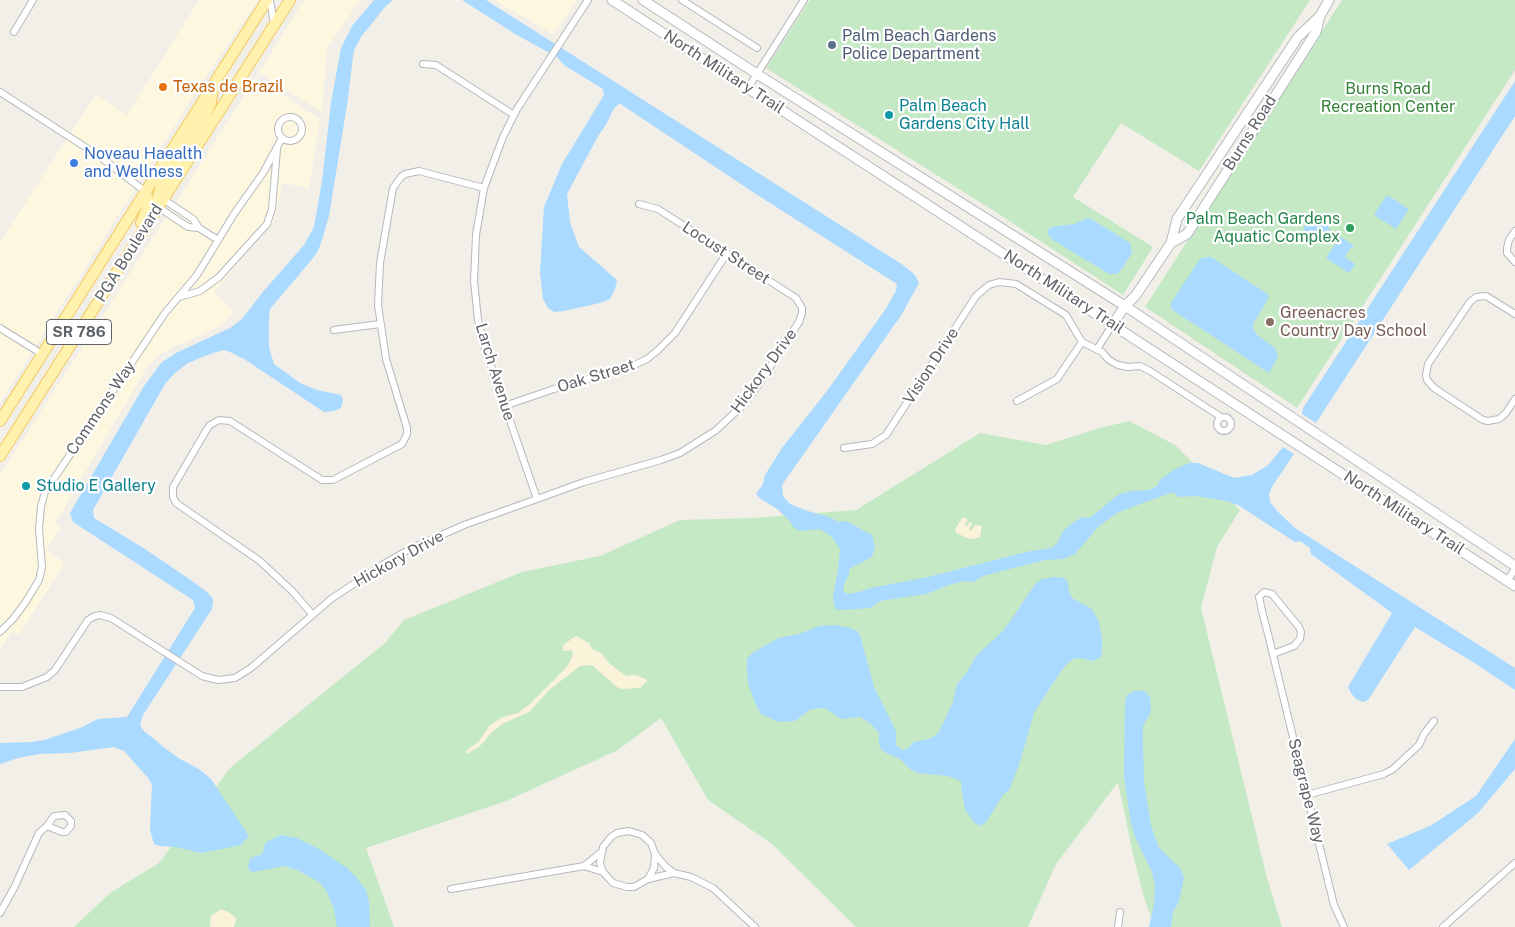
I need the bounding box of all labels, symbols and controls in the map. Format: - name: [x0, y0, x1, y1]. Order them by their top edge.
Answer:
- street label: North Military Trail: [660, 26, 788, 118]
- place label: Palm Beach Gardens Police Department: [842, 26, 996, 64]
- marker: Palm Beach Gardens Police Department: [826, 39, 838, 51]
- place label: Texas de Brazil: [173, 77, 284, 97]
- park label: Burns Road Recreation Center: [1321, 79, 1455, 117]
- marker: Texas de Brazil: [157, 81, 169, 93]
- street label: Burns Road: [1219, 92, 1281, 174]
- place label: Palm Beach Gardens City Hall: [899, 96, 1030, 134]
- marker: Palm Beach Gardens City Hall: [883, 109, 895, 121]
- place label: Noveau Haealth and Wellness: [84, 144, 202, 182]
- marker: Noveau Haealth and Wellness: [68, 157, 80, 169]
- street label: PGA Boulevard: [91, 200, 167, 306]
- place label: Palm Beach Gardens Aquatic Complex: [1186, 209, 1340, 247]
- street label: Locust Street: [679, 218, 773, 288]
- marker: Palm Beach Gardens Aquatic Complex: [1344, 222, 1356, 234]
- street label: North Military Trail: [1000, 246, 1128, 338]
- place label: Greenacres Country Day School: [1280, 303, 1427, 341]
- marker: Greenacres Country Day School: [1264, 316, 1276, 328]
- road number: SR 786: [46, 320, 112, 344]
- street label: Larch Avenue: [471, 321, 519, 423]
- street label: Vision Drive: [899, 324, 963, 408]
- street label: Hickory Drive: [727, 325, 801, 417]
- street label: Oak Street: [555, 355, 637, 397]
- street label: Commons Way: [62, 357, 140, 459]
- street label: North Military Trail: [1340, 467, 1468, 559]
- place label: Studio E Gallery: [36, 476, 156, 496]
- marker: Studio E Gallery: [20, 480, 32, 492]
- street label: Hickory Drive: [351, 526, 447, 592]
- street label: Seagrape Way: [1284, 737, 1328, 845]

